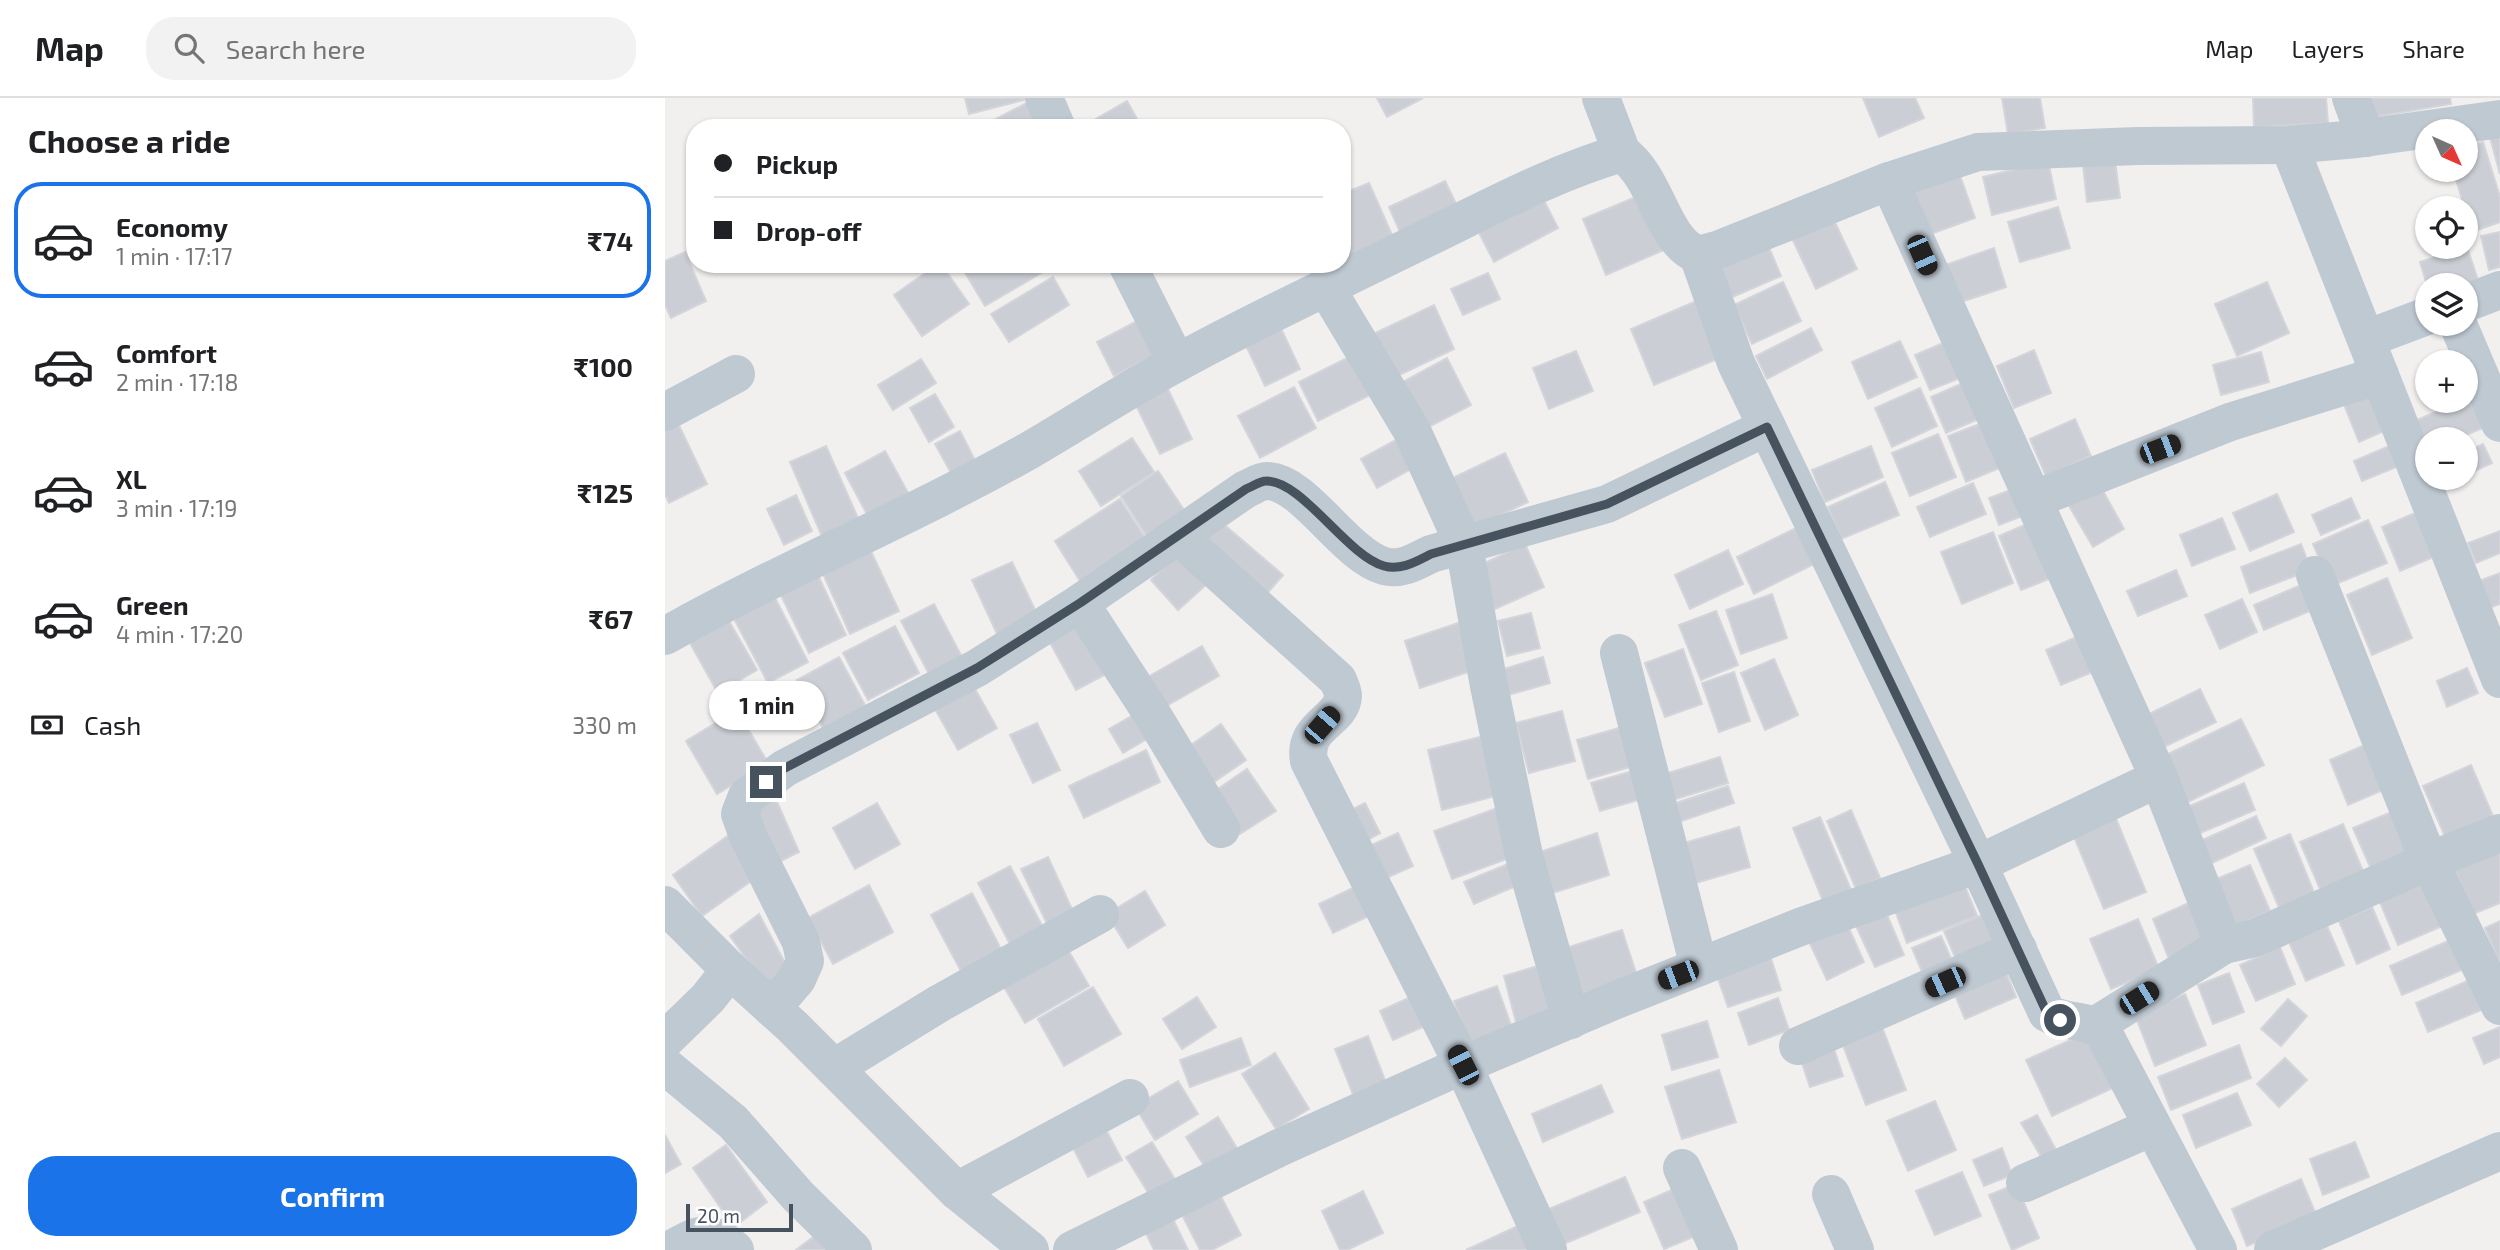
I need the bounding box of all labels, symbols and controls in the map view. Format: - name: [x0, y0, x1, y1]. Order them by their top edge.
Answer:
- search box: [146, 17, 636, 80]
- text: Map: [35, 28, 104, 68]
- icon: search: [170, 29, 208, 67]
- text: Search here: [226, 33, 365, 64]
- text: Map: [2205, 34, 2253, 63]
- text: Layers: [2291, 34, 2364, 63]
- text: Share: [2402, 34, 2465, 63]
- north arrow: [2415, 119, 2478, 182]
- map controls: [2415, 119, 2478, 490]
- text: Choose a ride: [28, 121, 231, 159]
- text: Pickup: [756, 148, 838, 179]
- button: locate: [2415, 196, 2478, 259]
- icon: car: [32, 209, 95, 272]
- text: Economy: [116, 211, 228, 242]
- text: Drop-off: [756, 215, 861, 246]
- text: ₹74: [587, 225, 633, 256]
- car: [1904, 232, 1941, 278]
- text: 1 min · 17:17: [116, 242, 232, 270]
- button: layers: [2415, 273, 2478, 336]
- icon: car: [32, 335, 95, 398]
- text: Comfort: [116, 337, 217, 368]
- button: +: [2415, 350, 2478, 413]
- text: ₹100: [574, 351, 633, 382]
- text: 2 min · 17:18: [116, 368, 238, 396]
- button: −: [2415, 427, 2478, 490]
- car: [2137, 432, 2184, 466]
- icon: car: [32, 461, 95, 524]
- text: XL: [116, 463, 147, 494]
- text: ₹125: [577, 477, 633, 508]
- text: 3 min · 17:19: [116, 494, 238, 522]
- icon: car: [32, 587, 95, 650]
- text: Green: [116, 589, 189, 620]
- text: ₹67: [589, 603, 633, 634]
- text: 4 min · 17:20: [116, 620, 243, 648]
- callout: 1 min: [708, 680, 824, 730]
- text: 1 min: [739, 691, 795, 719]
- car: [1301, 702, 1344, 748]
- icon: cash: [28, 706, 66, 744]
- text: Cash: [84, 709, 141, 740]
- text: 330 m: [572, 711, 637, 739]
- route end: [750, 766, 782, 798]
- car: [1655, 958, 1702, 992]
- car: [1922, 964, 1969, 1000]
- car: [2116, 978, 2163, 1018]
- route start: [2044, 1004, 2076, 1036]
- car: [1445, 1042, 1482, 1088]
- button: Confirm: [28, 1156, 637, 1236]
- scale bar: [686, 1201, 793, 1233]
- text: 20 m: [697, 1204, 740, 1227]

